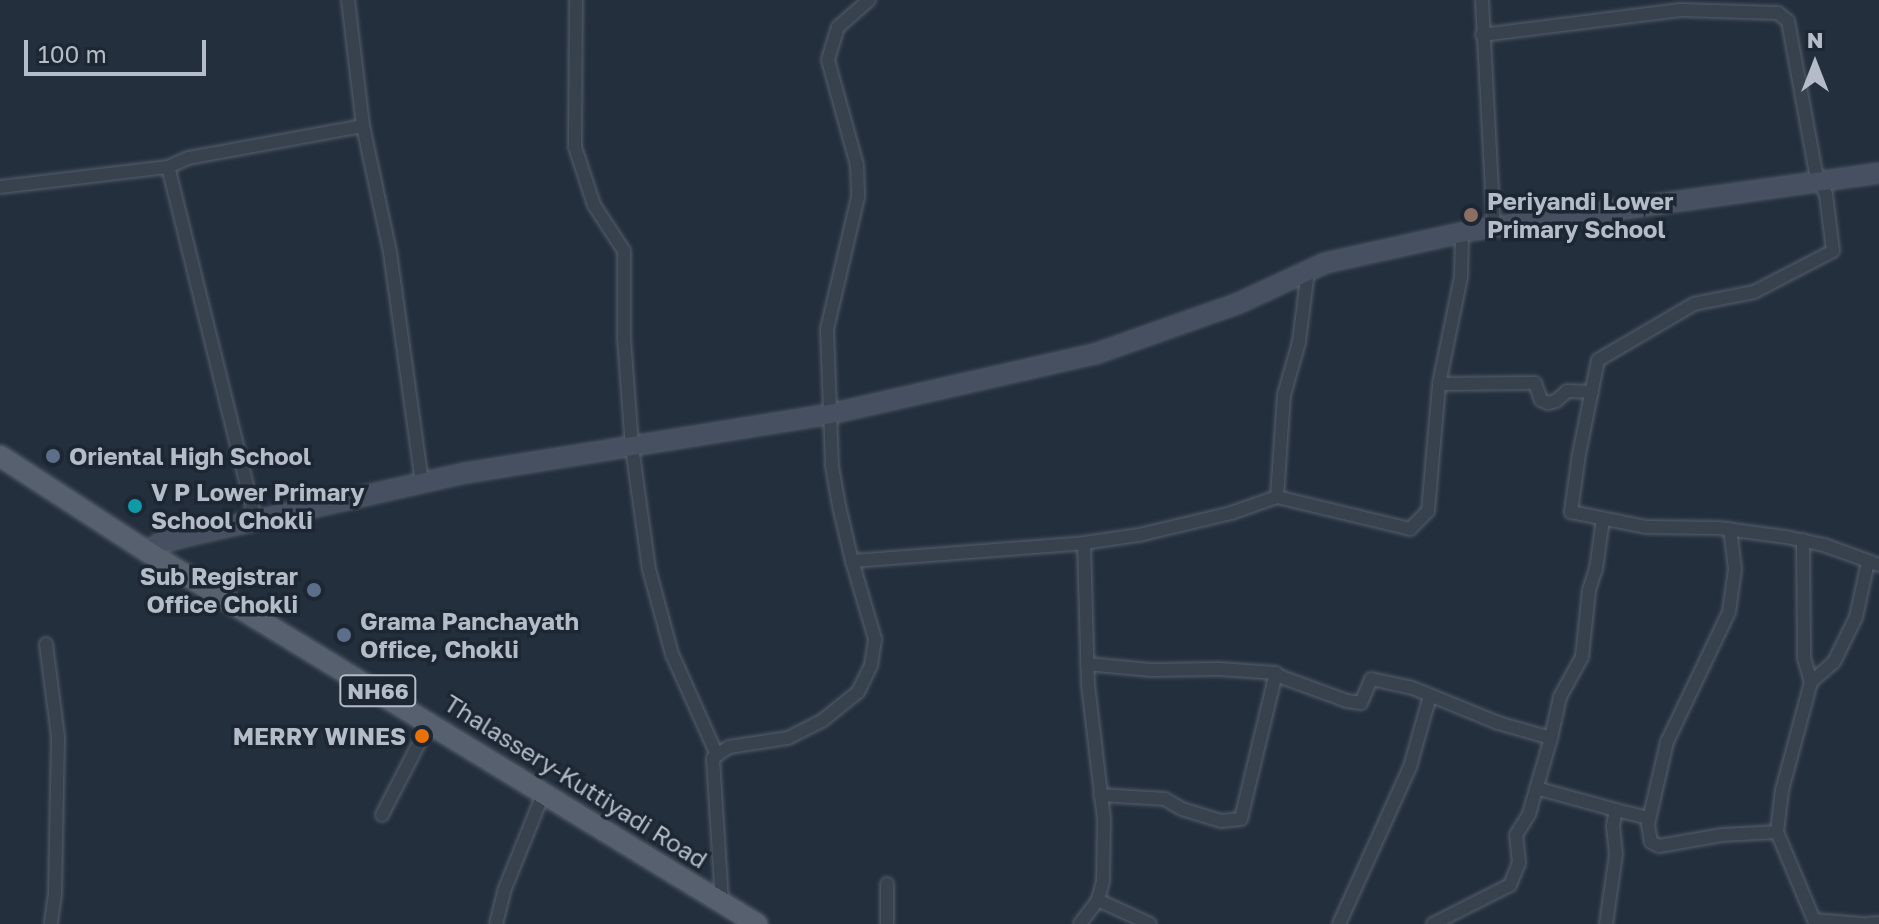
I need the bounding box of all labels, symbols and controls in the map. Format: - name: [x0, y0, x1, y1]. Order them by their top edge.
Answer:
- scale bar: [28, 24, 210, 74]
- north arrow: [1775, 24, 1855, 104]
- text: N: [1807, 26, 1823, 53]
- text: 100 m: [38, 39, 107, 68]
- place label: Periyandi Lower Primary School: [1487, 187, 1674, 243]
- marker: Periyandi Lower Primary School: [1462, 206, 1480, 224]
- place label: Oriental High School: [69, 442, 311, 470]
- marker: Oriental High School: [44, 447, 62, 465]
- place label: V P Lower Primary School Chokli: [151, 478, 365, 534]
- marker: V P Lower Primary School Chokli: [126, 497, 144, 515]
- place label: Sub Registrar Office Chokli: [140, 562, 298, 618]
- marker: Sub Registrar Office Chokli: [305, 581, 323, 599]
- place label: Grama Panchayath Office, Chokli: [360, 607, 579, 663]
- marker: Grama Panchayath Office, Chokli: [335, 626, 353, 644]
- road number: NH66: [338, 673, 418, 709]
- street label: Thalassery-Kuttiyadi Road: [439, 688, 713, 874]
- place label: MERRY WINES: [233, 722, 406, 750]
- marker: MERRY WINES: [413, 727, 431, 745]

